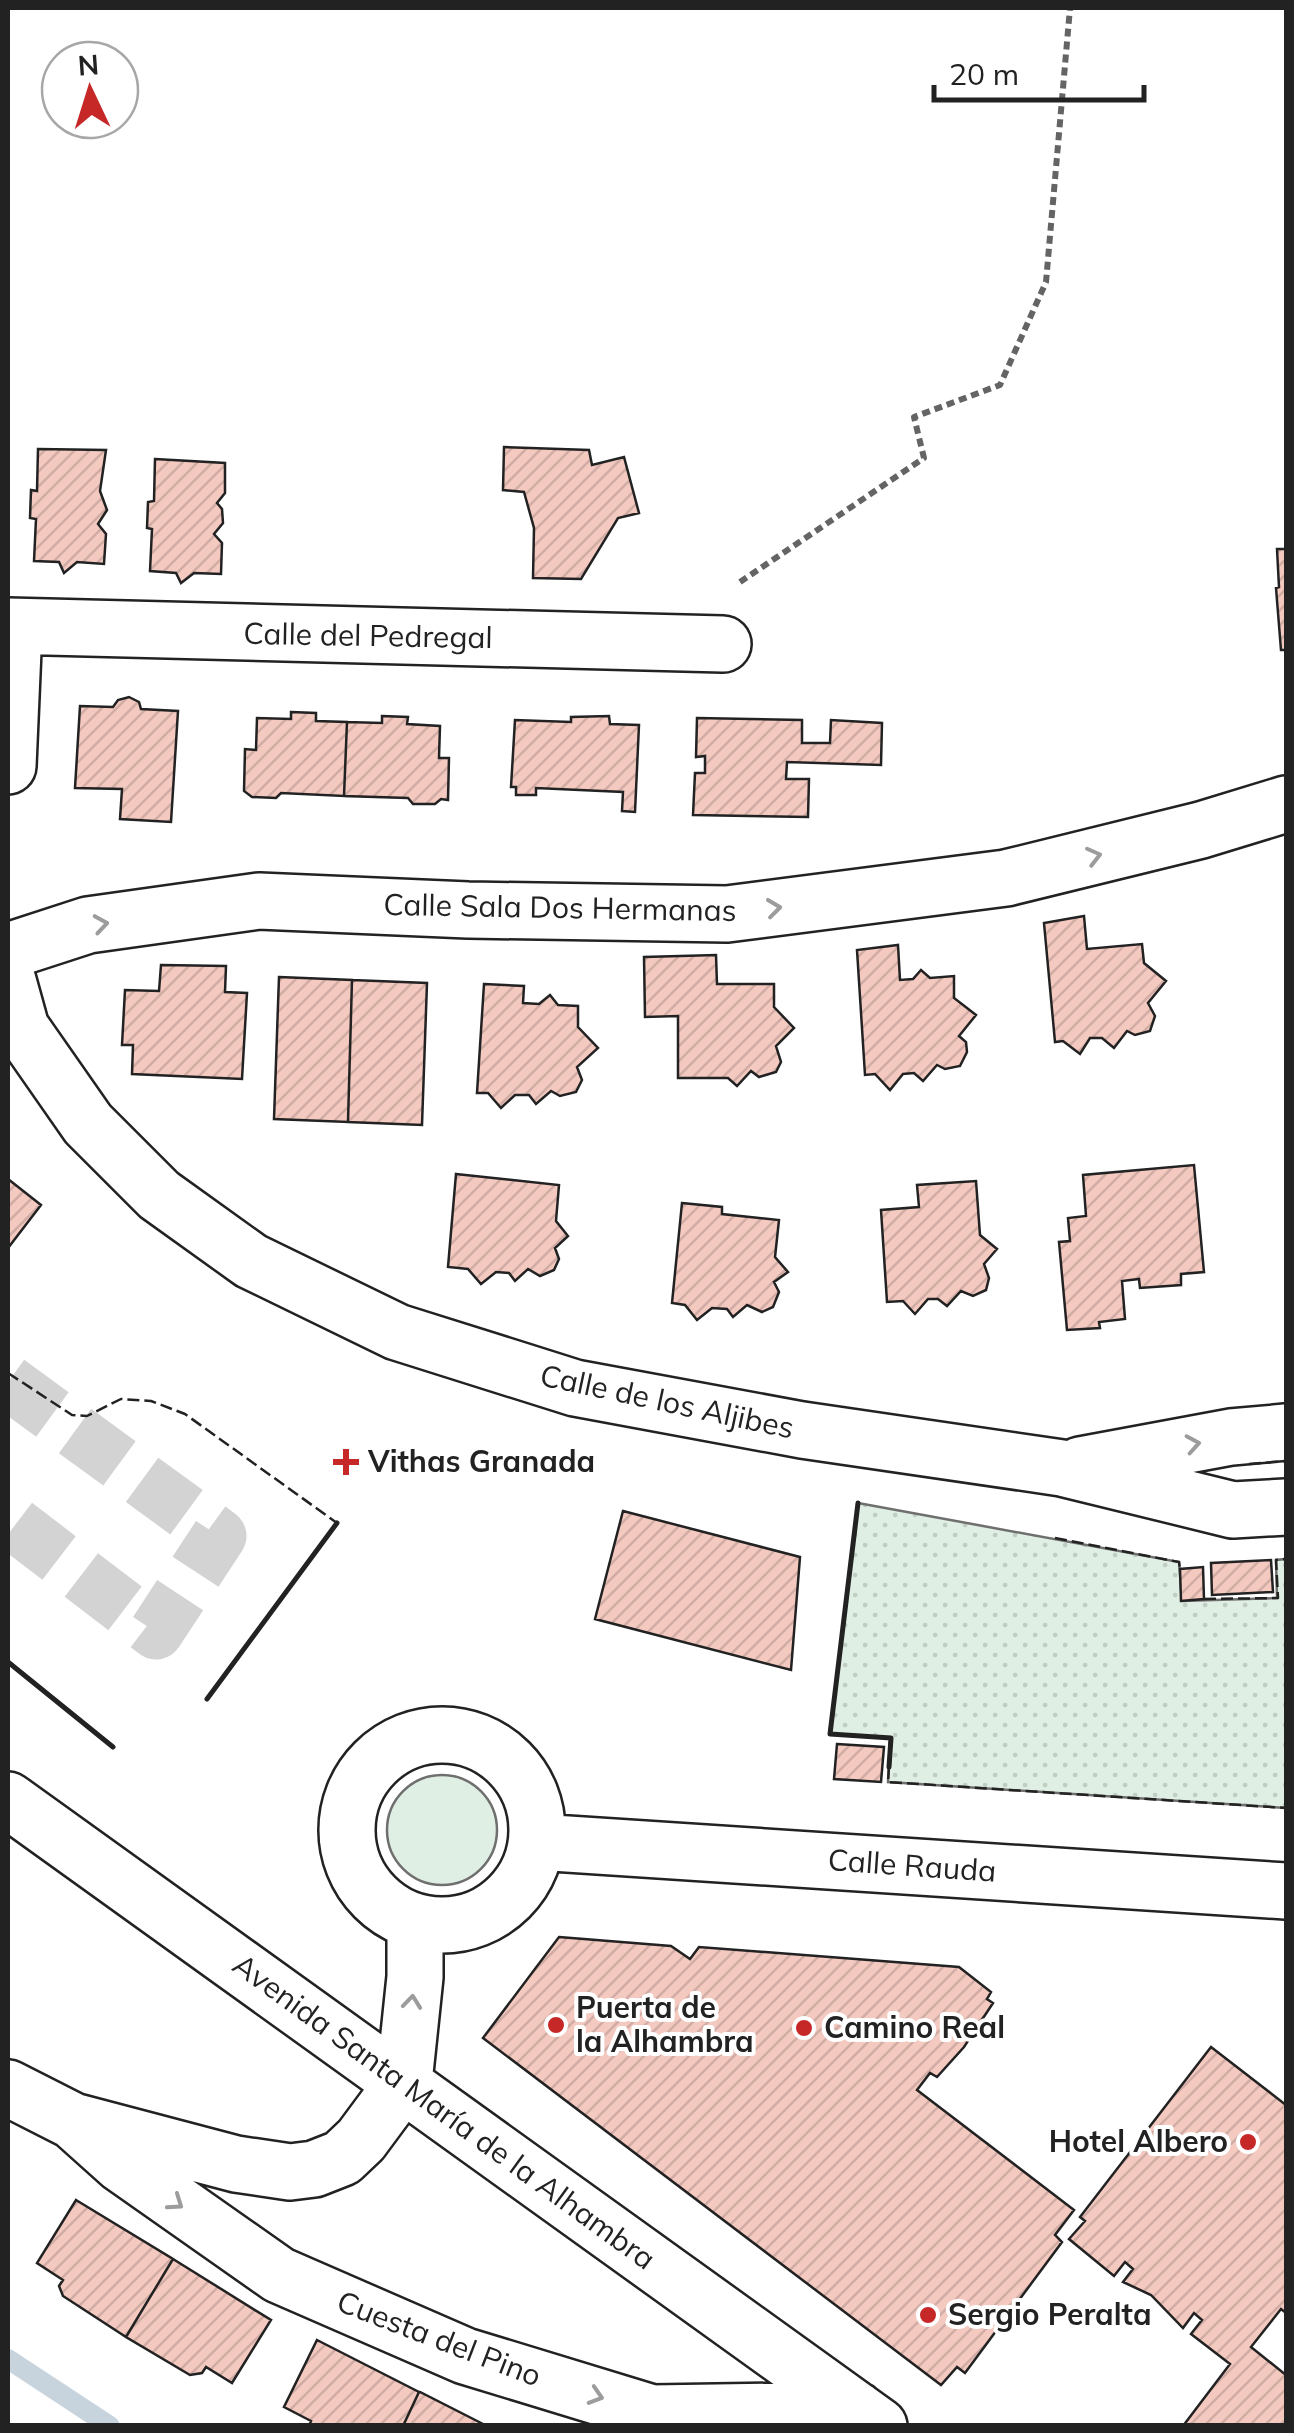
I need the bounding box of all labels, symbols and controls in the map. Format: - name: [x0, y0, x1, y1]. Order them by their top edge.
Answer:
- north arrow: [40, 40, 140, 140]
- scale bar: [934, 40, 1144, 102]
- text: N: [76, 46, 100, 83]
- text: 20 m: [949, 55, 1019, 93]
- street label: Calle del Pedregal: [243, 614, 493, 656]
- one-way arrow: [1085, 847, 1102, 868]
- street label: Calle Sala Dos Hermanas: [383, 885, 737, 929]
- one-way arrow: [766, 898, 782, 919]
- one-way arrow: [93, 914, 109, 935]
- street label: Calle de los Aljibes: [537, 1356, 797, 1446]
- one-way arrow: [1184, 1434, 1201, 1455]
- place label: Vithas Granada: [367, 1442, 595, 1480]
- marker: Vithas Granada: [333, 1449, 359, 1475]
- street label: Calle Rauda: [827, 1840, 997, 1890]
- street label: Avenida Santa María de la Alhambra: [226, 1945, 663, 2277]
- place label: Puerta de la Alhambra: [576, 1988, 753, 2060]
- one-way arrow: [401, 1993, 422, 2009]
- place label: Camino Real: [824, 2008, 1005, 2046]
- marker: Puerta de la Alhambra: [545, 2014, 567, 2036]
- marker: Camino Real: [793, 2017, 815, 2039]
- place label: Hotel Albero: [1049, 2122, 1228, 2160]
- marker: Hotel Albero: [1237, 2131, 1259, 2153]
- one-way arrow: [165, 2191, 184, 2209]
- street label: Cuesta del Pino: [332, 2282, 547, 2394]
- place label: Sergio Peralta: [948, 2295, 1152, 2333]
- marker: Sergio Peralta: [917, 2304, 939, 2326]
- one-way arrow: [587, 2384, 604, 2405]

